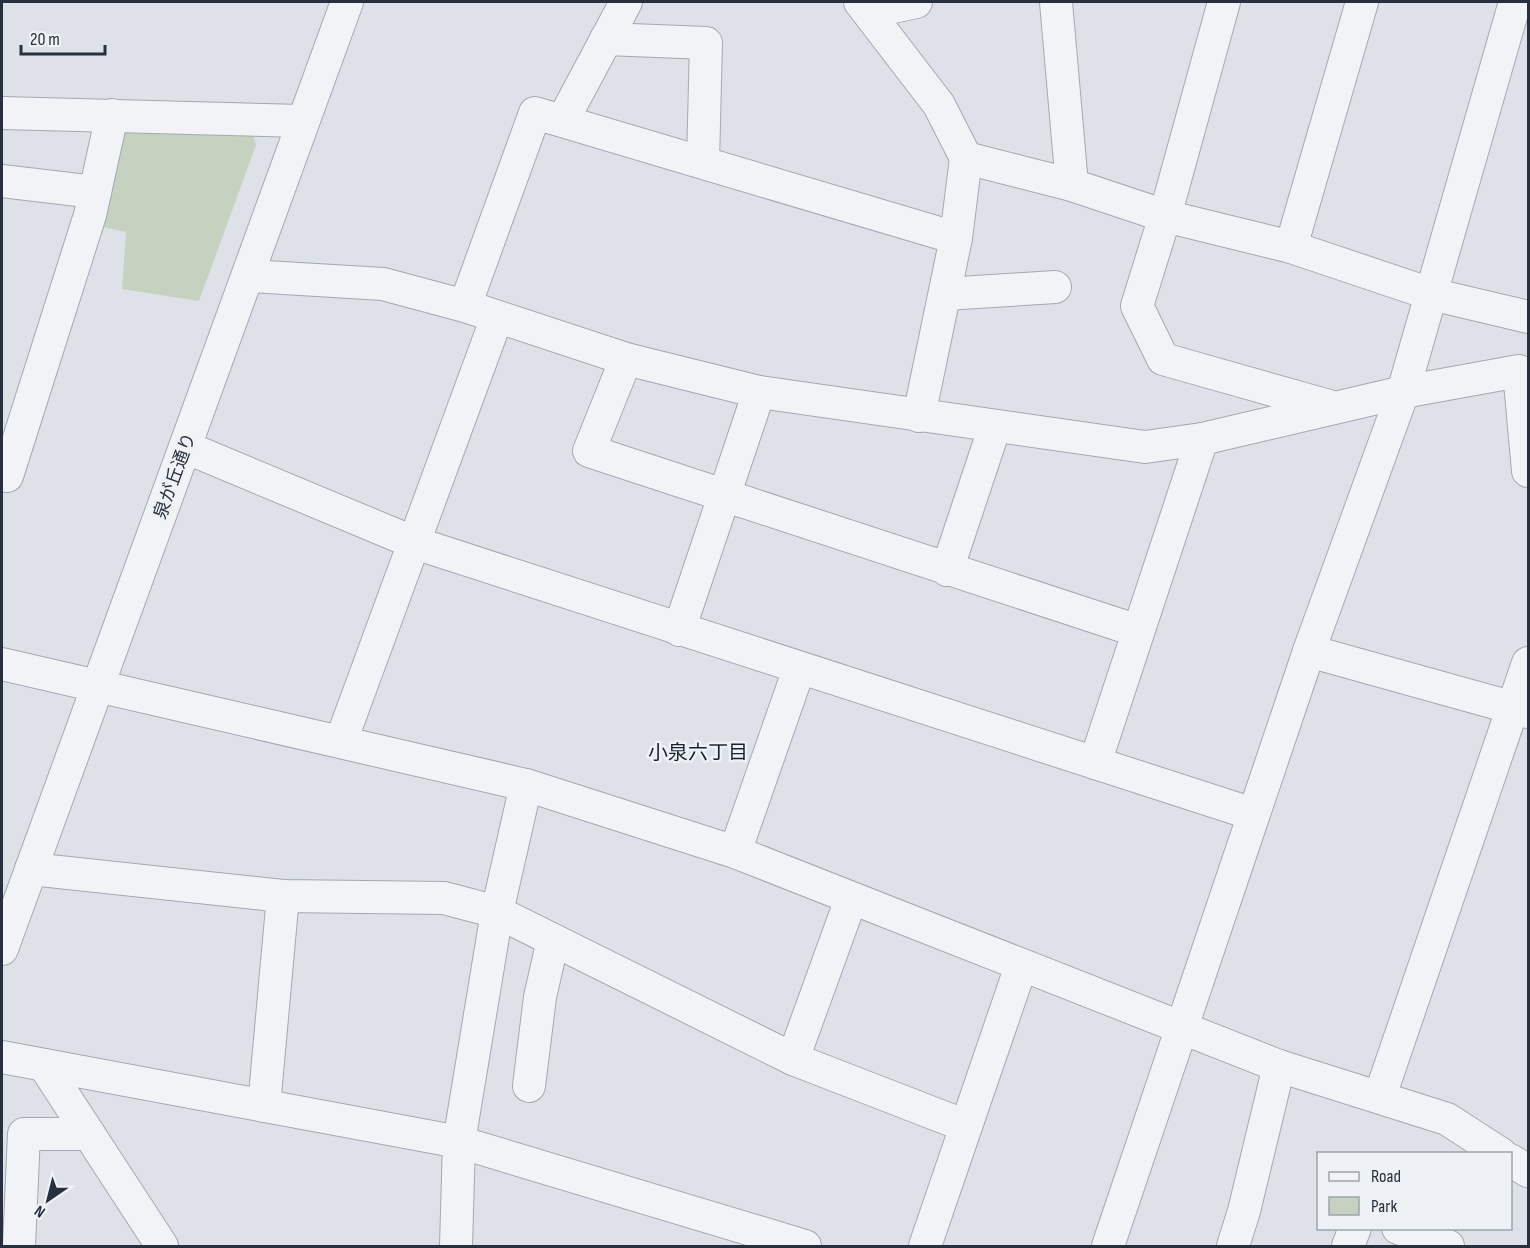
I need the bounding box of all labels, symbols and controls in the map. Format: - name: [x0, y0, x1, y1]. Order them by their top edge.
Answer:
- scale bar: [21, 18, 105, 56]
- text: 20 m: [30, 29, 60, 50]
- street label: 泉が丘通り: [150, 430, 200, 522]
- district label: 小泉六丁目: [648, 741, 748, 765]
- legend: [1317, 1152, 1512, 1230]
- text: Road: [1371, 1166, 1401, 1187]
- north arrow: [18, 1170, 78, 1230]
- text: Park: [1371, 1196, 1397, 1217]
- text: N: [31, 1201, 49, 1221]

